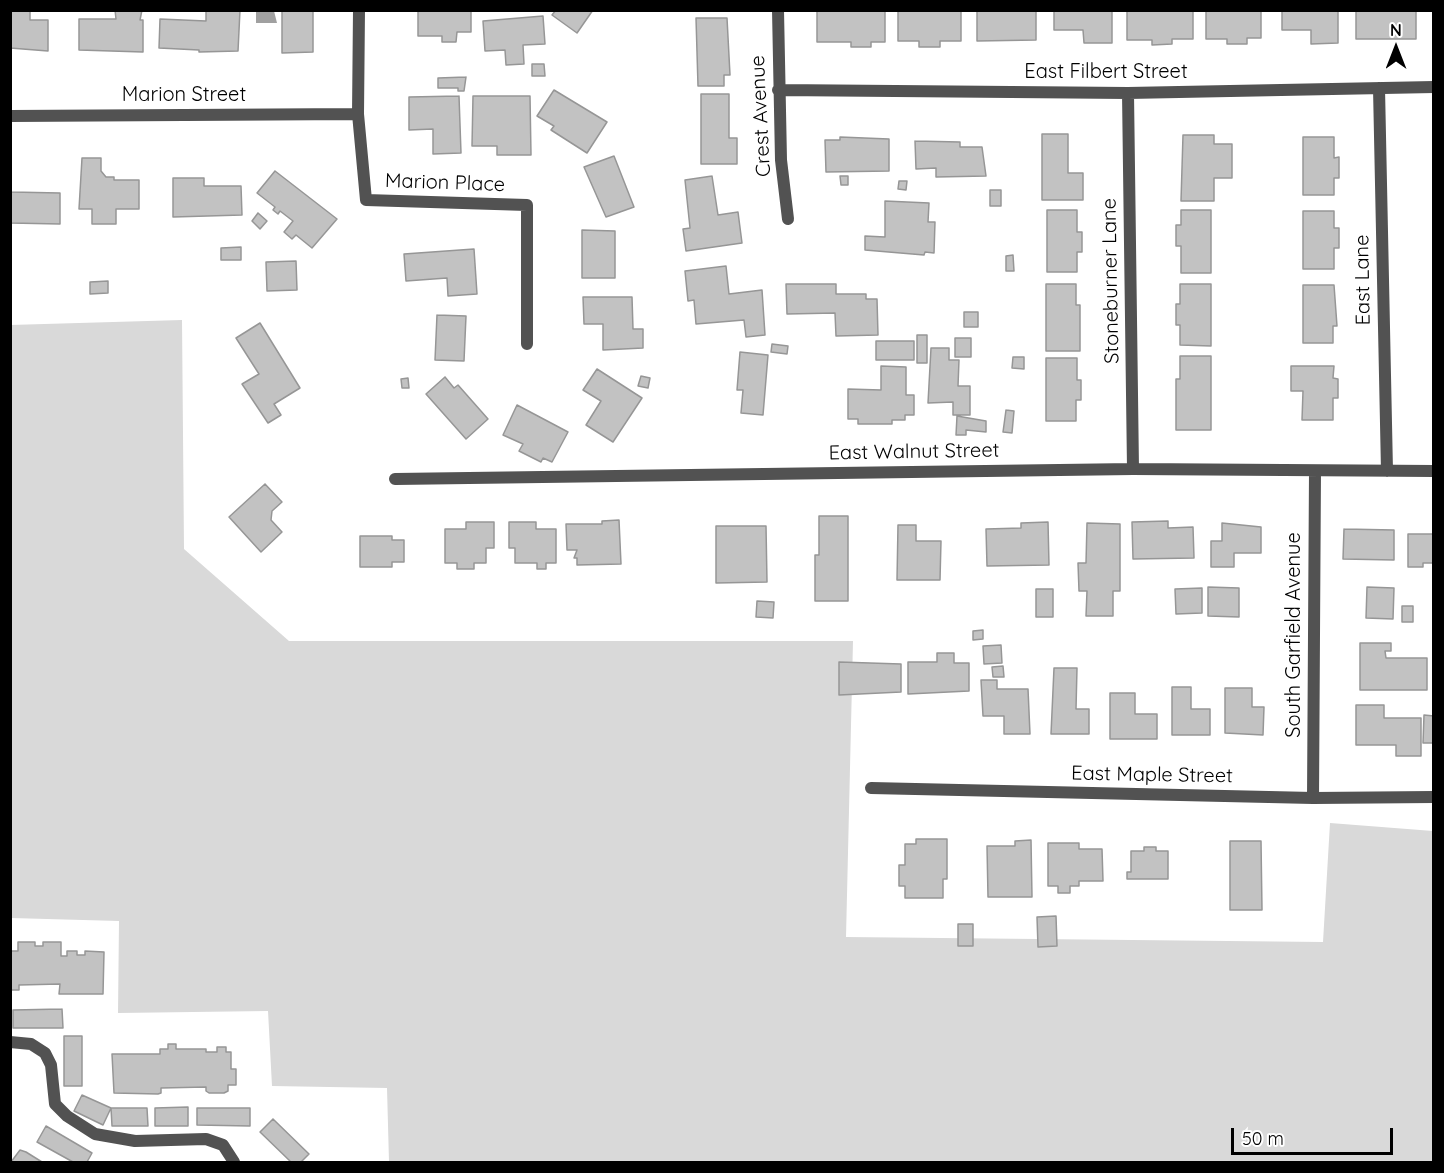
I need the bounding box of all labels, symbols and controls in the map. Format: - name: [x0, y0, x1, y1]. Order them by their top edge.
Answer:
- north arrow: [1366, 18, 1426, 78]
- text: N: [1390, 20, 1402, 40]
- street label: Crest Avenue: [746, 55, 776, 177]
- street label: East Filbert Street: [1024, 60, 1188, 84]
- street label: Marion Street: [122, 83, 246, 107]
- street label: Marion Place: [385, 169, 505, 197]
- street label: Stoneburner Lane: [1098, 198, 1124, 364]
- street label: East Lane: [1350, 234, 1376, 326]
- street label: East Walnut Street: [828, 439, 1000, 465]
- street label: South Garfield Avenue: [1282, 532, 1306, 738]
- street label: East Maple Street: [1071, 762, 1233, 788]
- scale bar: [1234, 1116, 1396, 1154]
- text: 50 m: [1242, 1127, 1284, 1150]

